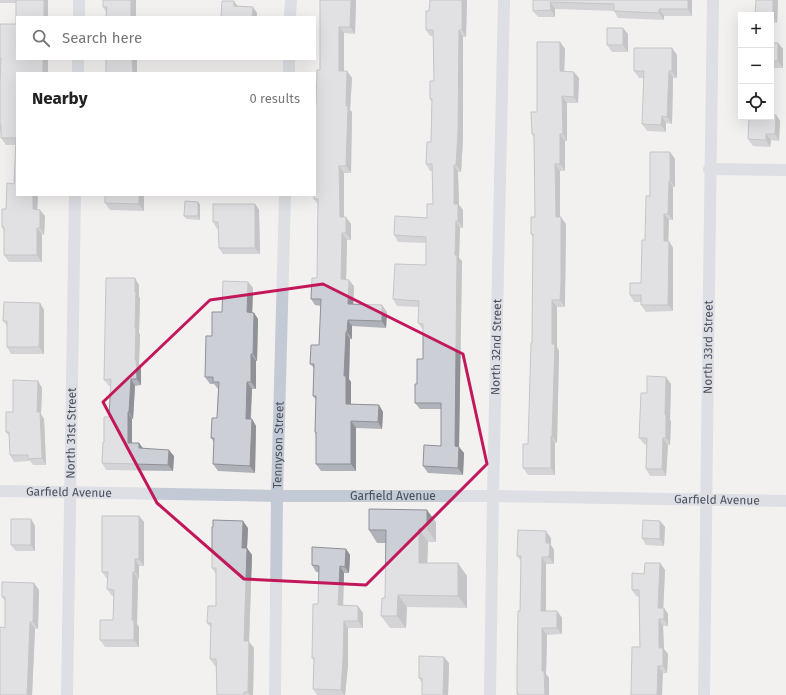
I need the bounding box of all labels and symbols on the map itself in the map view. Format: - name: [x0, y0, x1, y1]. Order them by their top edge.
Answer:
- street label: North 32nd Street: [488, 298, 504, 395]
- street label: North 33rd Street: [701, 299, 716, 394]
- street label: North 31st Street: [63, 387, 79, 479]
- street label: Tennyson Street: [270, 401, 287, 489]
- street label: Garfield Avenue: [26, 484, 112, 500]
- street label: Garfield Avenue: [350, 489, 436, 503]
- street label: Garfield Avenue: [674, 492, 760, 508]

